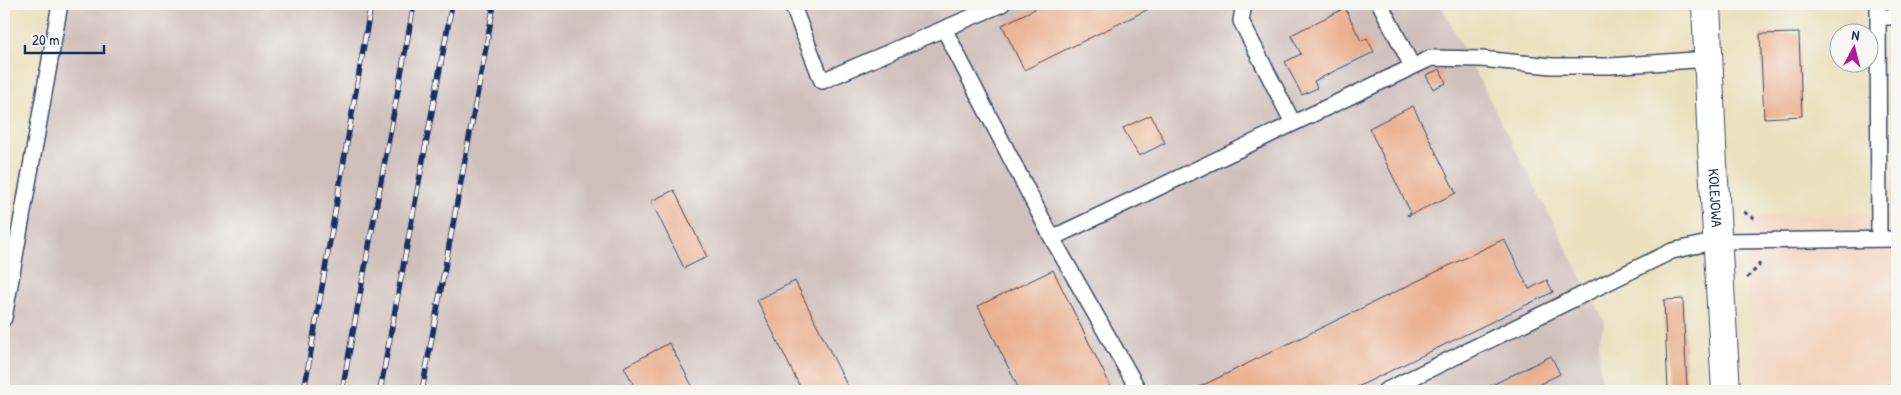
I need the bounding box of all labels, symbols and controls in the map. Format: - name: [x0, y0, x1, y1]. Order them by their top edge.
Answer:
- scale bar: [25, 22, 104, 54]
- north arrow: [1828, 22, 1878, 72]
- text: N: [1851, 25, 1861, 45]
- text: 20 m: [32, 29, 59, 50]
- street label: KOLEJOWA: [1703, 168, 1728, 228]

